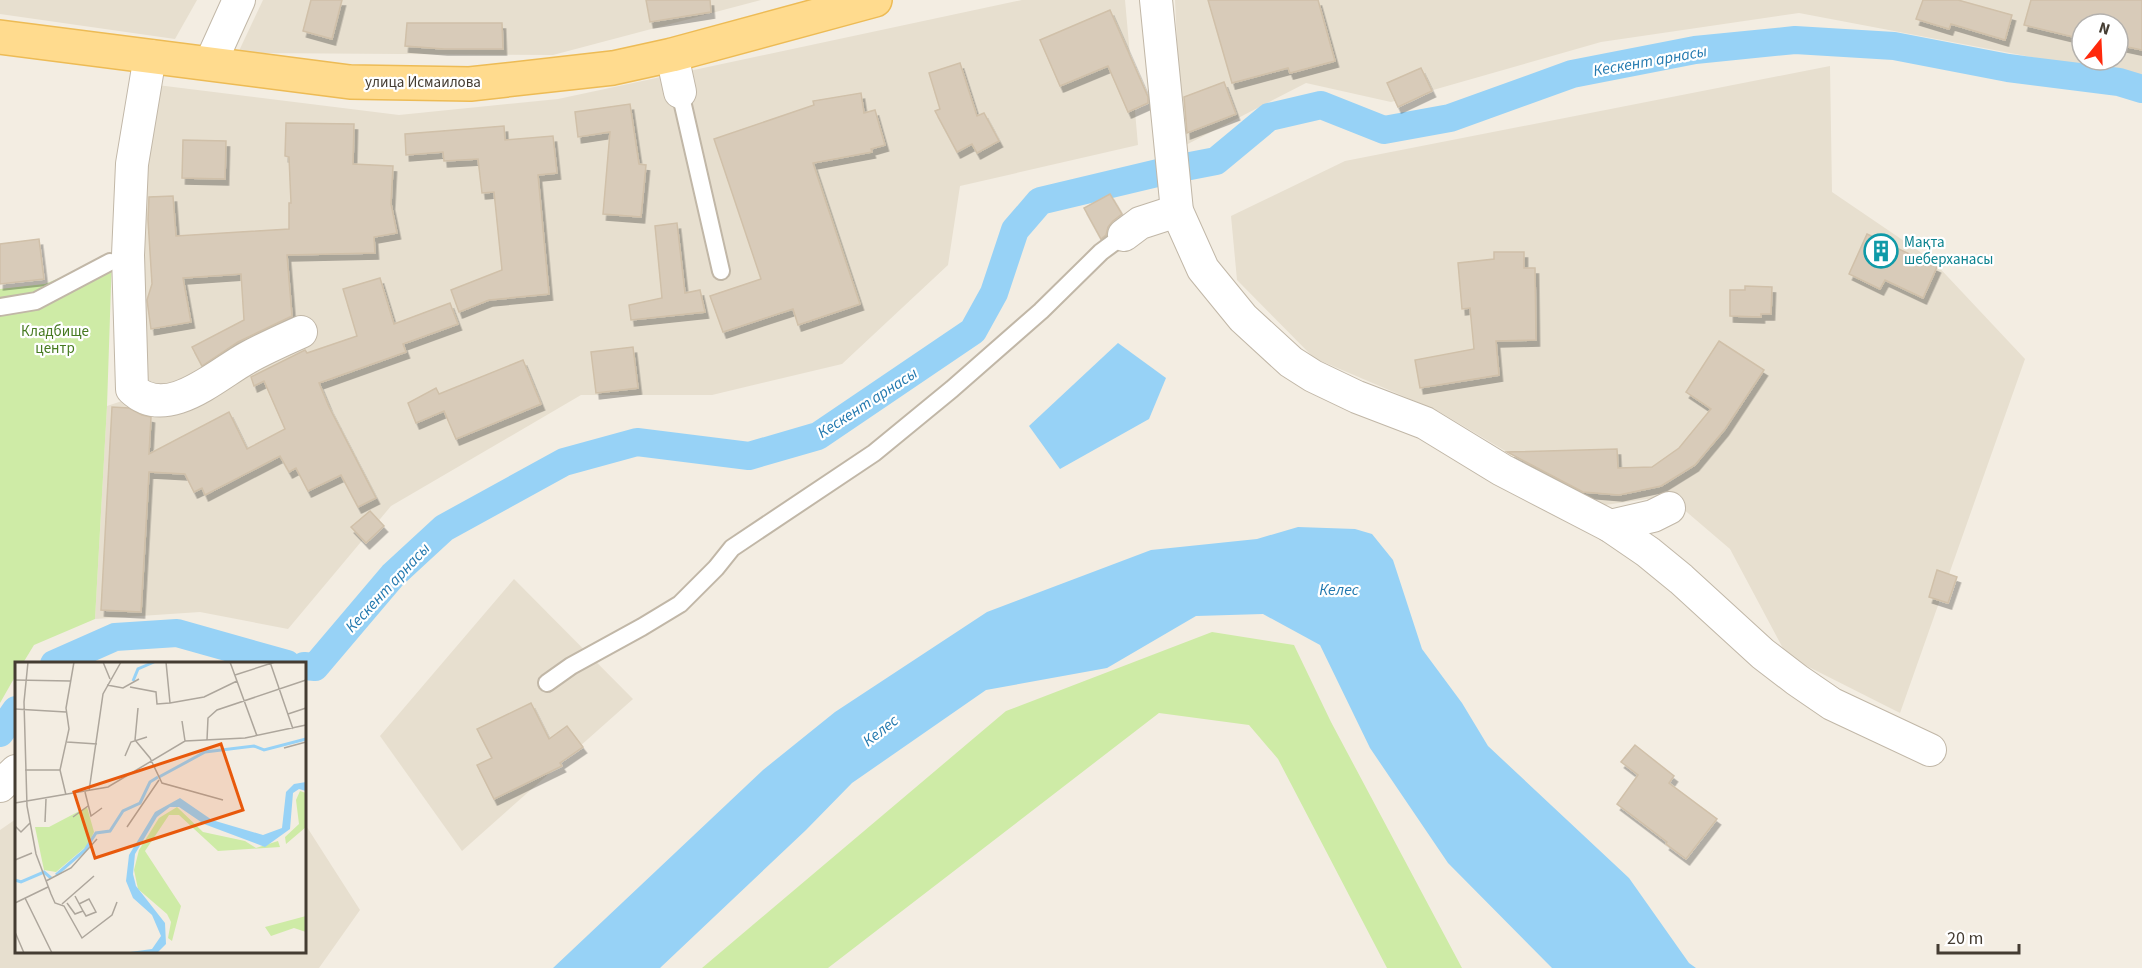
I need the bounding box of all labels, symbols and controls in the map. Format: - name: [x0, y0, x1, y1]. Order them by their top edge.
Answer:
- north arrow: [2070, 12, 2130, 72]
- text: N: [2096, 17, 2113, 41]
- water label: Кескент арнасы: [1592, 40, 1709, 82]
- street label: улица Исмаилова: [365, 72, 481, 93]
- place label: Мақта шеберханасы: [1904, 232, 1993, 270]
- building icon: Мақта шеберханасы: [1863, 233, 1899, 269]
- park label: Кладбище центр: [21, 321, 89, 359]
- water label: Кескент арнасы: [813, 362, 922, 443]
- water label: Кескент арнасы: [340, 538, 435, 637]
- water label: Келес: [1319, 579, 1359, 601]
- inset map: [15, 662, 306, 953]
- water label: Келес: [858, 710, 903, 752]
- scale bar: [1938, 917, 2019, 955]
- text: 20 m: [1947, 926, 1983, 951]

